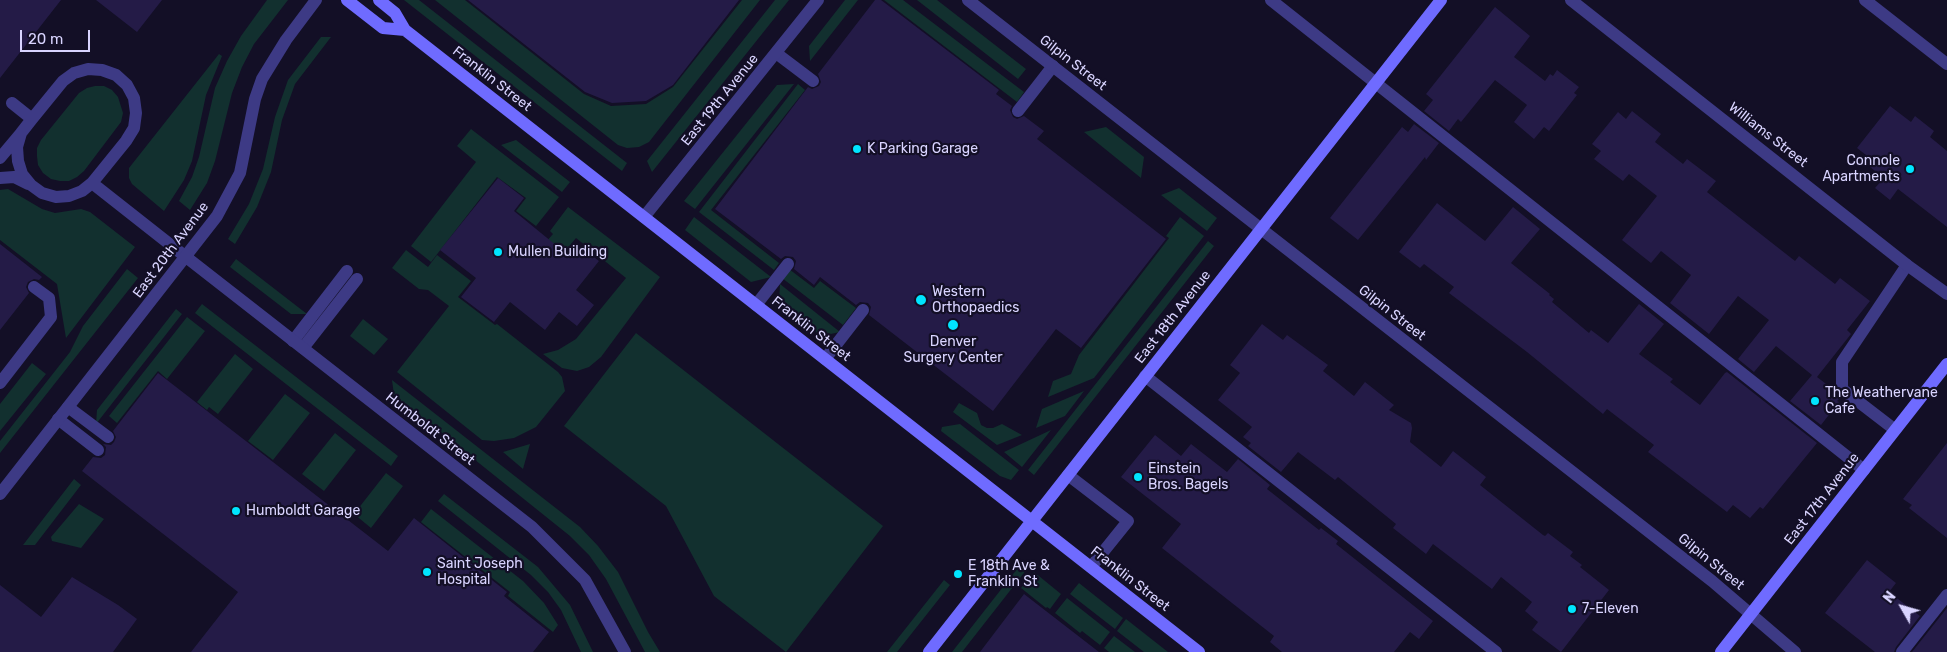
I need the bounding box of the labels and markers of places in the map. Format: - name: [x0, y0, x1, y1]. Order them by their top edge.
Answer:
- place label: K Parking Garage: [867, 141, 978, 157]
- marker: K Parking Garage: [851, 143, 863, 155]
- place label: Connole Apartments: [1822, 153, 1900, 186]
- marker: Connole Apartments: [1904, 163, 1916, 175]
- place label: Mullen Building: [508, 244, 607, 260]
- marker: Mullen Building: [492, 246, 504, 258]
- place label: Western Orthopaedics: [932, 284, 1019, 316]
- marker: Western Orthopaedics: [914, 293, 928, 307]
- marker: Denver Surgery Center: [946, 318, 960, 332]
- place label: Denver Surgery Center: [903, 334, 1003, 367]
- place label: The Weathervane Cafe: [1825, 385, 1938, 418]
- marker: The Weathervane Cafe: [1809, 395, 1821, 407]
- place label: Einstein Bros. Bagels: [1148, 461, 1228, 494]
- marker: Einstein Bros. Bagels: [1132, 471, 1144, 483]
- place label: Humboldt Garage: [246, 503, 360, 519]
- marker: Humboldt Garage: [230, 505, 242, 517]
- place label: Saint Joseph Hospital: [437, 556, 523, 588]
- place label: E 18th Ave & Franklin St: [968, 558, 1050, 590]
- marker: Saint Joseph Hospital: [421, 566, 433, 578]
- marker: E 18th Ave & Franklin St: [952, 568, 964, 580]
- place label: 7-Eleven: [1582, 601, 1639, 617]
- marker: 7-Eleven: [1566, 603, 1578, 615]

